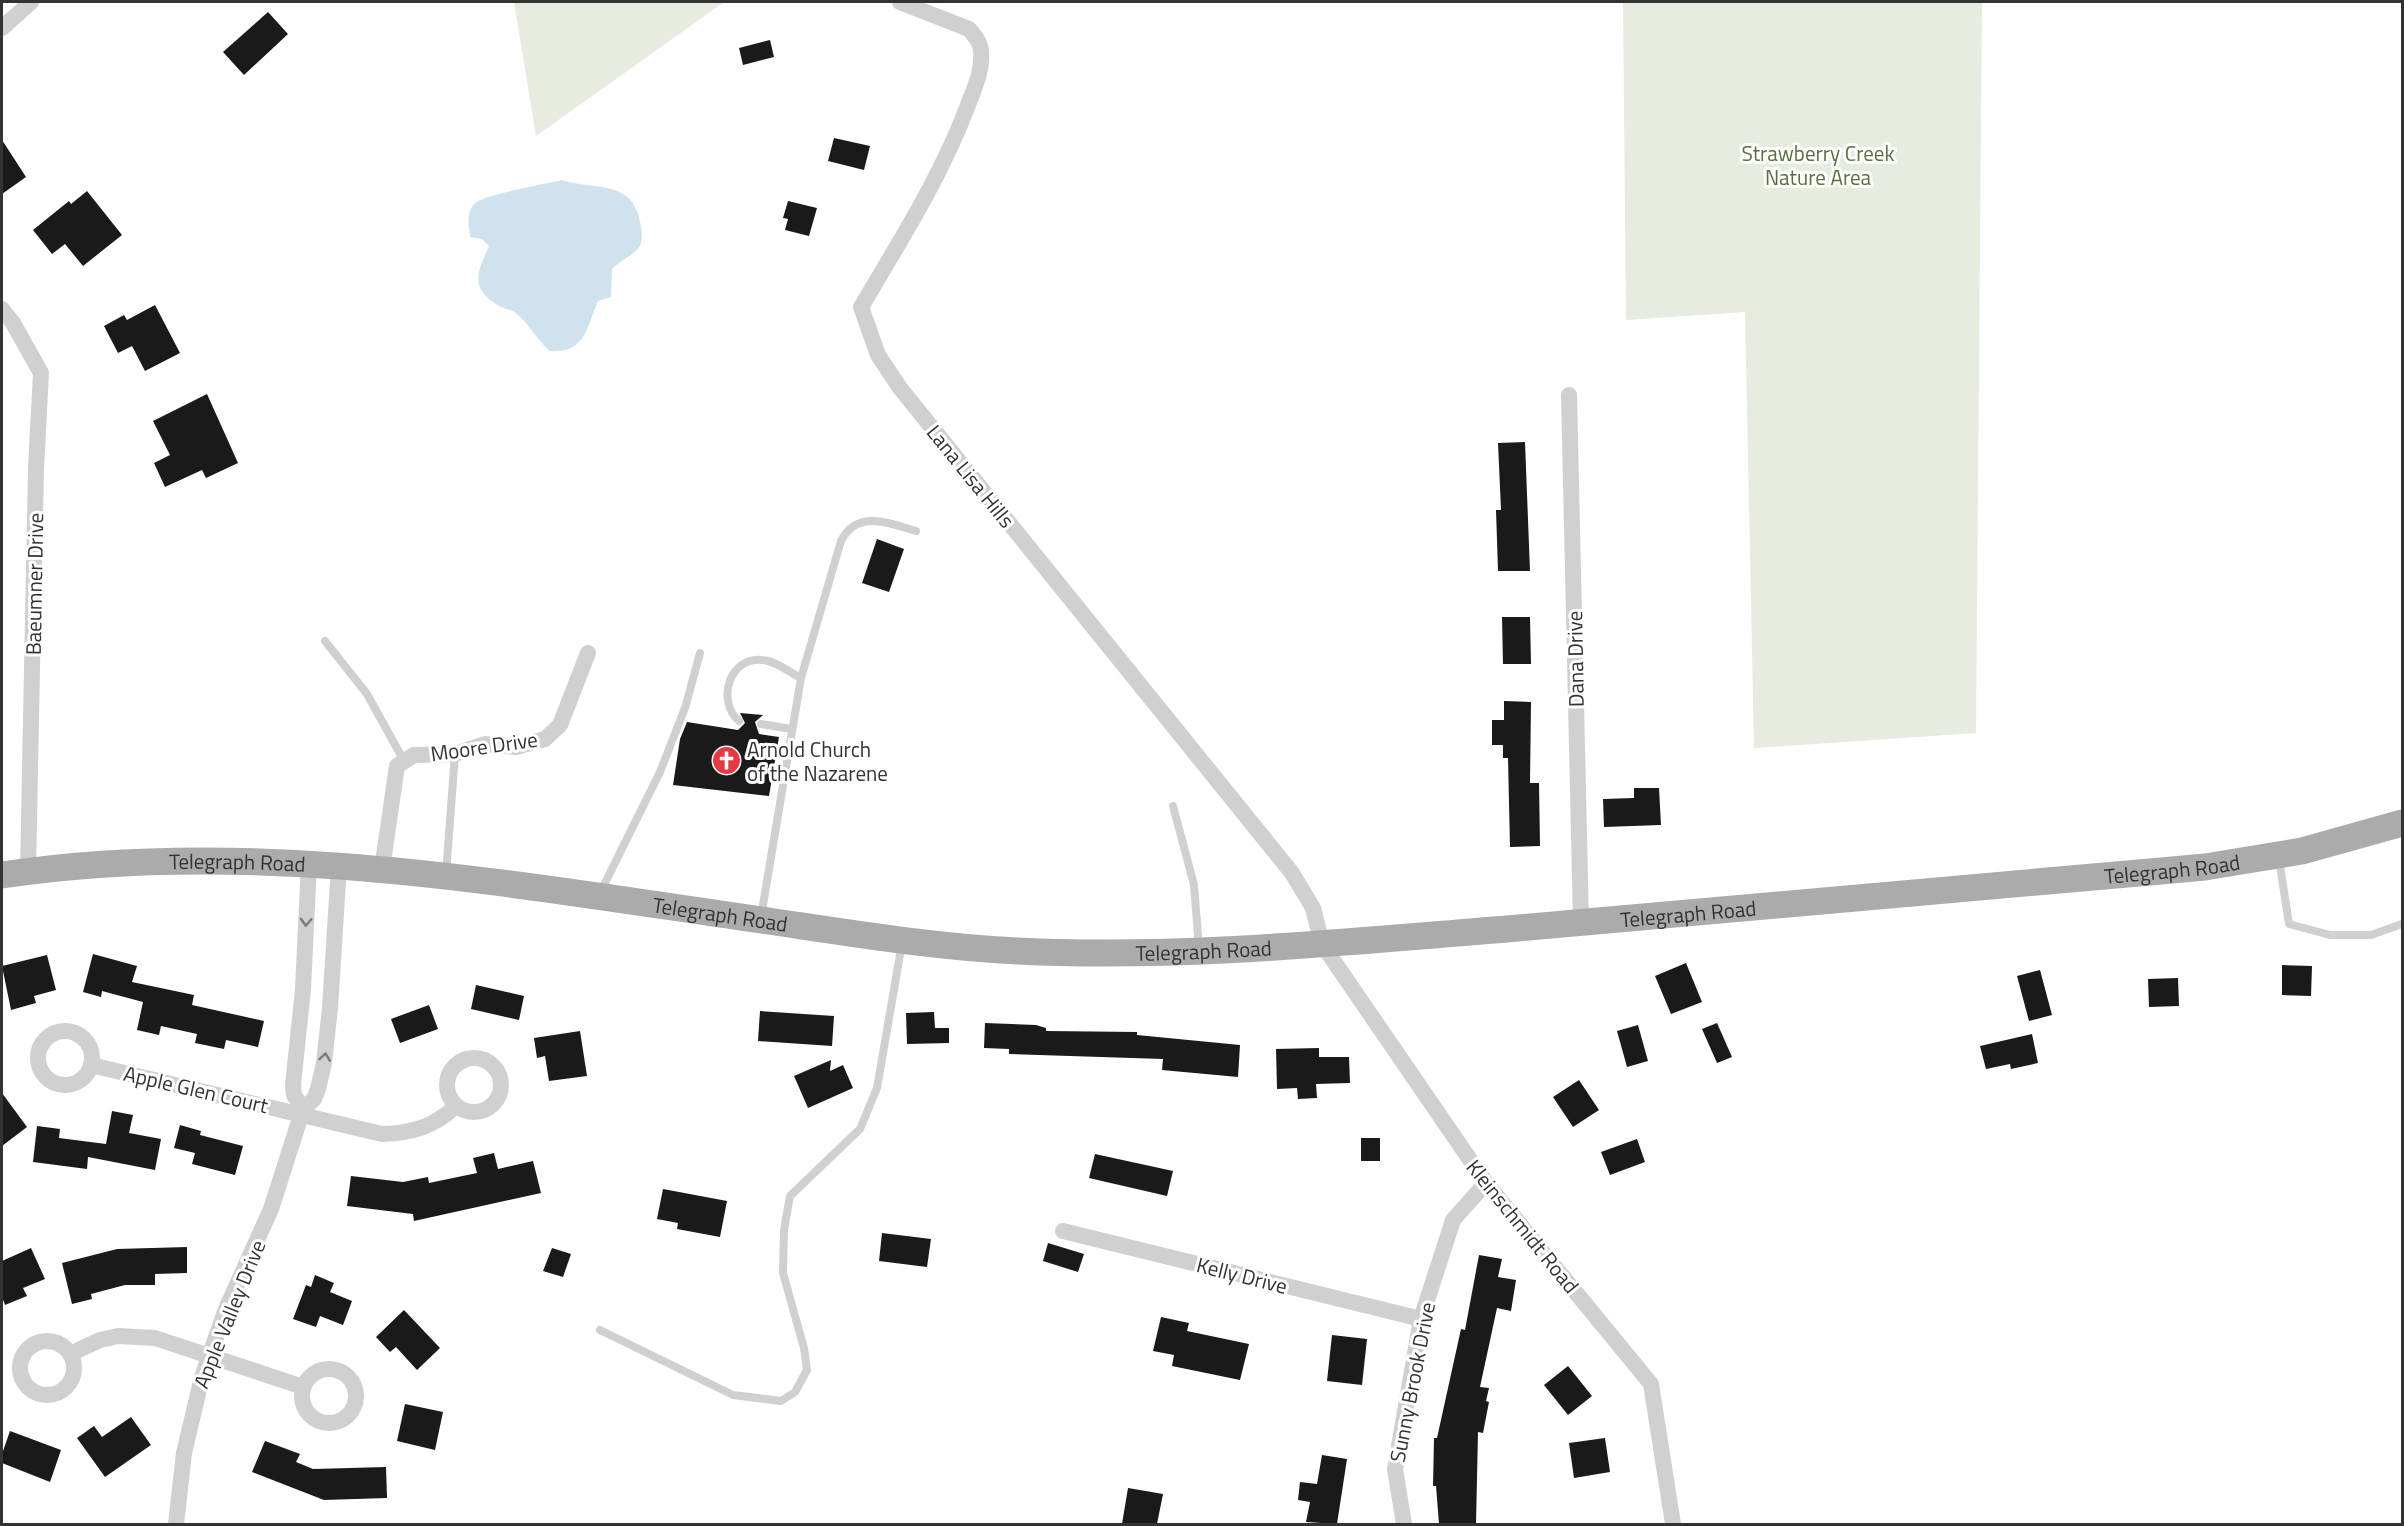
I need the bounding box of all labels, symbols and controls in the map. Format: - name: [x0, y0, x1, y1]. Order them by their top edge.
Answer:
- park label: Strawberry Creek Nature Area: [1742, 137, 1894, 193]
- street label: Lana Lisa Hills: [919, 417, 1023, 535]
- street label: Baeumner Drive: [17, 512, 51, 656]
- street label: Dana Drive: [1558, 611, 1592, 707]
- street label: Moore Drive: [428, 723, 540, 769]
- place label: Arnold Church of the Nazarene: [747, 733, 888, 789]
- church icon: Arnold Church of the Nazarene: [710, 745, 742, 777]
- street label: Telegraph Road: [169, 845, 306, 880]
- street label: Telegraph Road: [2103, 845, 2242, 892]
- street label: Telegraph Road: [651, 888, 790, 940]
- street label: Telegraph Road: [1619, 892, 1757, 935]
- one-way arrow: [300, 917, 313, 926]
- street label: Telegraph Road: [1135, 931, 1273, 969]
- one-way arrow: [318, 1052, 330, 1062]
- street label: Apple Glen Court: [121, 1057, 272, 1121]
- street label: Kleinschmidt Road: [1459, 1152, 1587, 1300]
- street label: Apple Valley Drive: [185, 1235, 273, 1393]
- street label: Kelly Drive: [1193, 1248, 1291, 1302]
- street label: Sunny Brook Drive: [1381, 1299, 1443, 1465]

